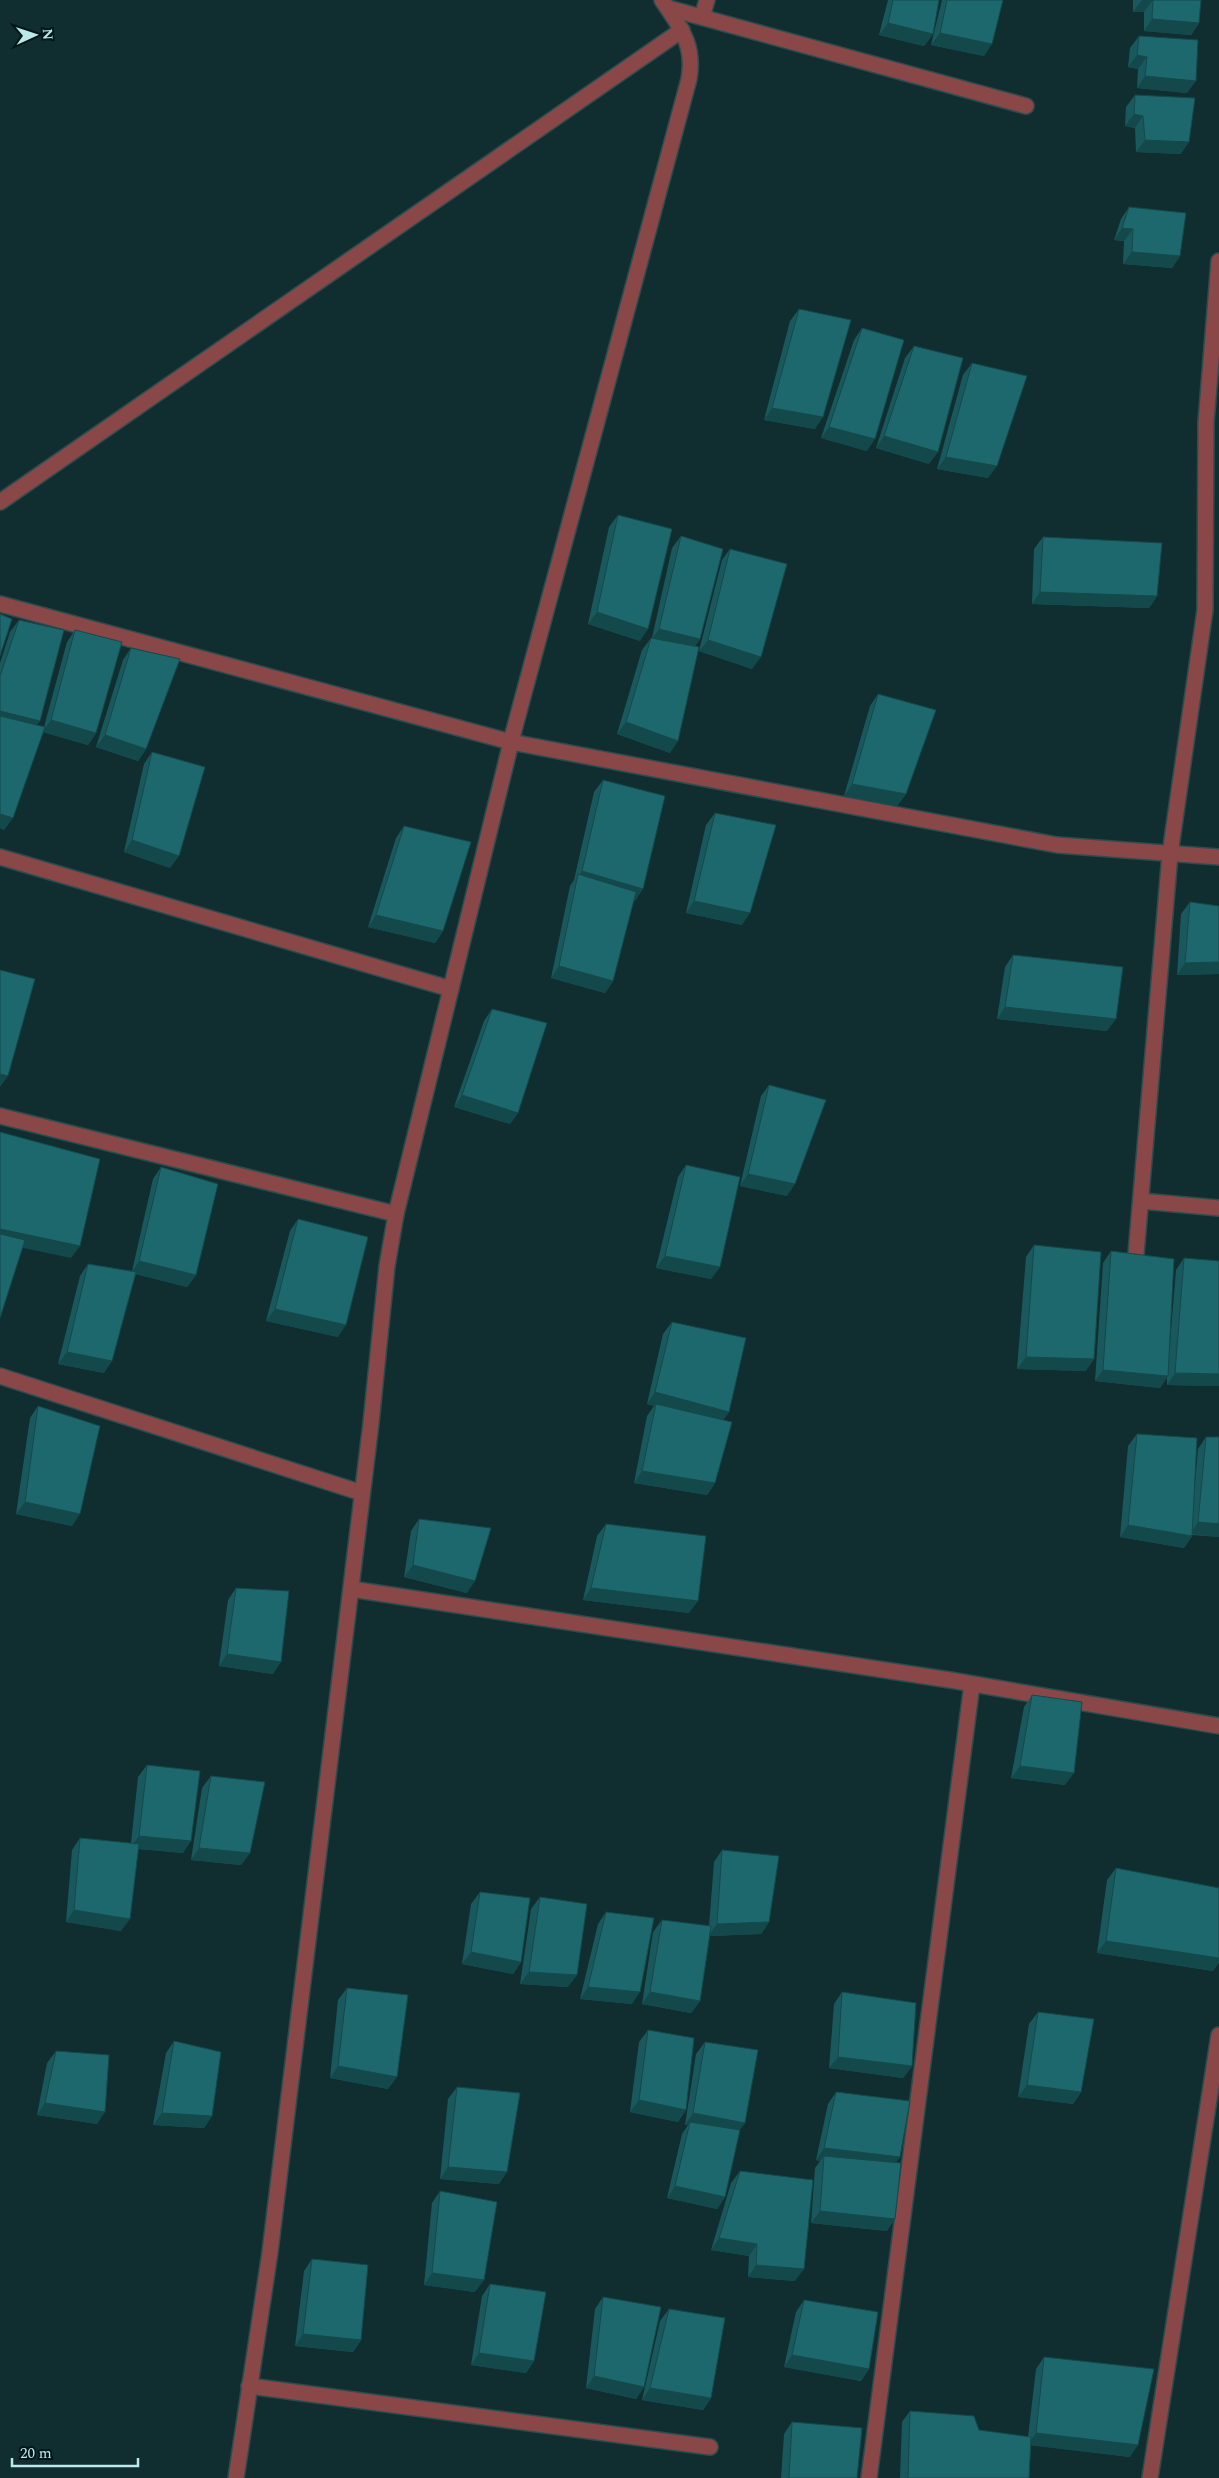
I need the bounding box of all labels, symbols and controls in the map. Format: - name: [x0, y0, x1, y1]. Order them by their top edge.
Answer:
- north arrow: [10, 10, 60, 60]
- text: N: [37, 28, 58, 41]
- scale bar: [12, 2436, 139, 2468]
- text: 20 m: [20, 2442, 52, 2465]

